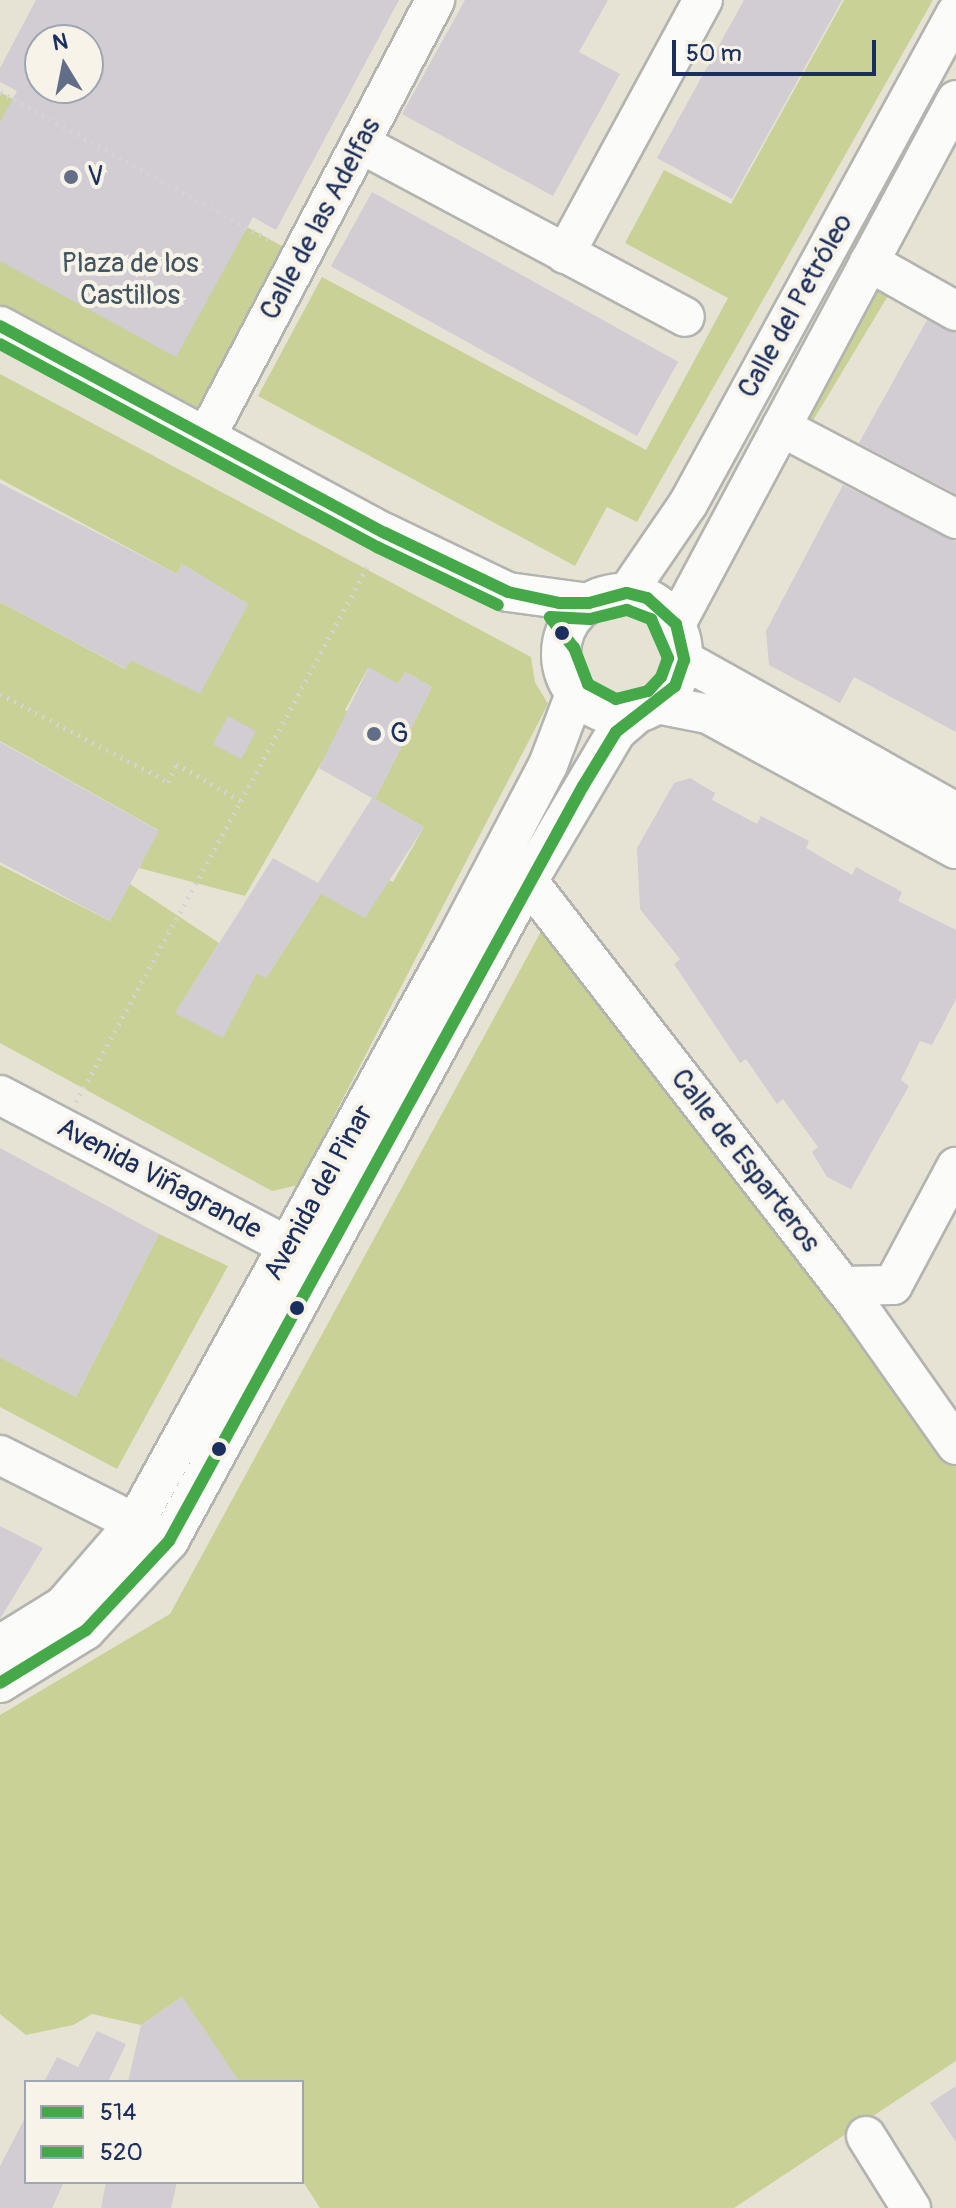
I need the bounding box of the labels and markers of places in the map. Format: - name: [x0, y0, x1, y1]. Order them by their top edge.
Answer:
- place label: V: [87, 160, 104, 194]
- marker: V: [62, 168, 80, 186]
- unlabelled marker: [554, 625, 570, 641]
- place label: G: [390, 717, 409, 751]
- marker: G: [365, 725, 383, 743]
- unlabelled marker: [289, 1300, 305, 1316]
- unlabelled marker: [211, 1441, 227, 1457]

